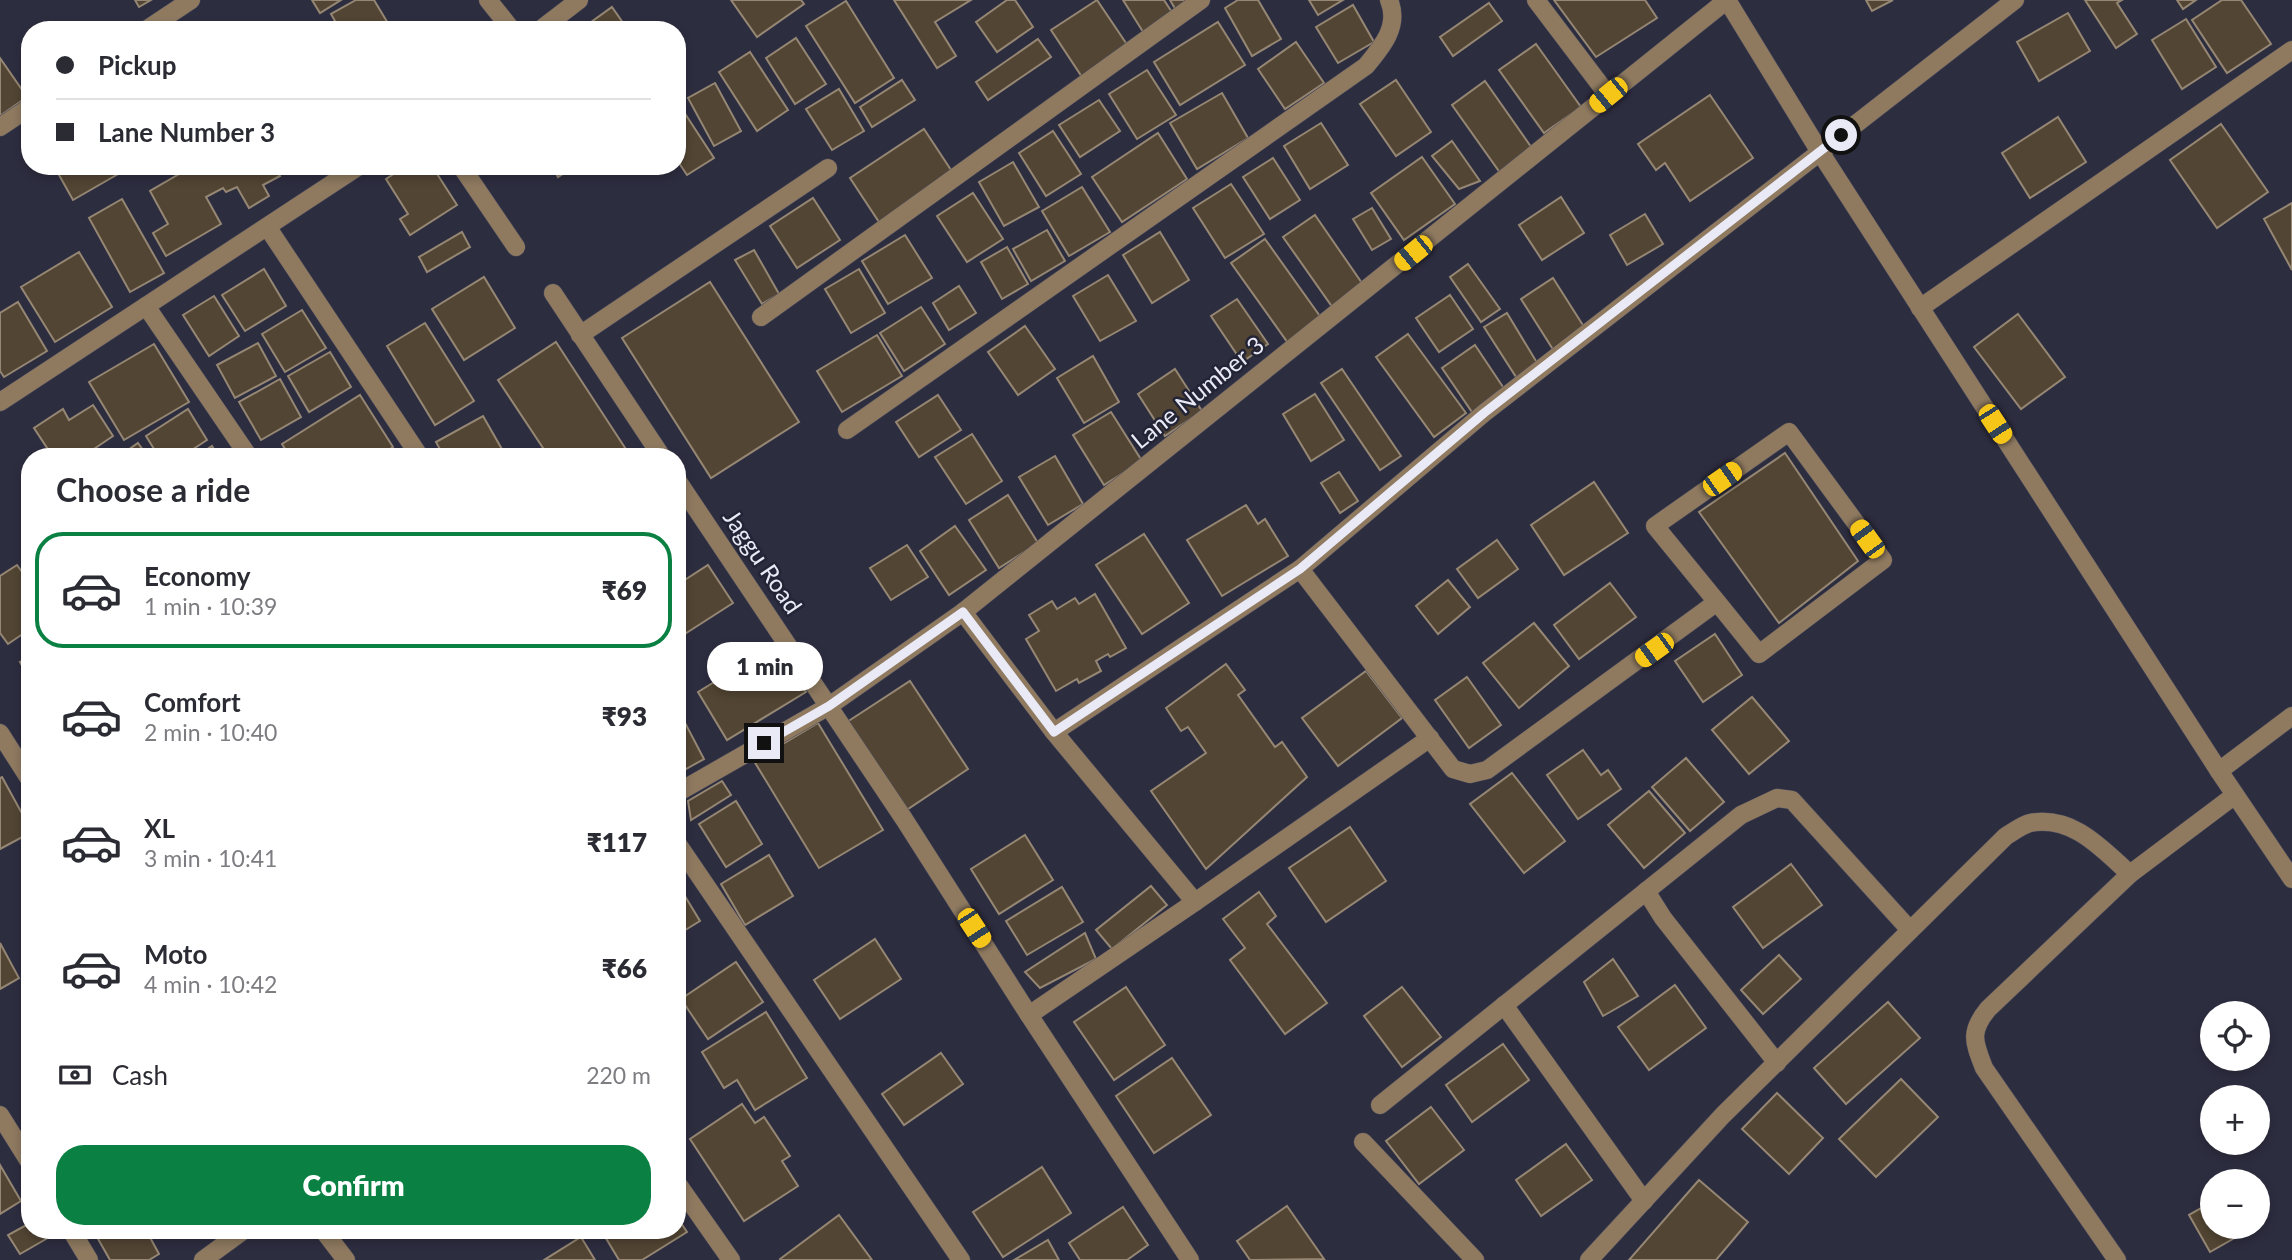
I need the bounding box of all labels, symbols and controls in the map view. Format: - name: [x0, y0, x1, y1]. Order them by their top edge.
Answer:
- text: Pickup: [98, 49, 177, 81]
- car: [1586, 74, 1631, 116]
- text: Lane Number 3: [98, 116, 275, 148]
- route start: [1825, 119, 1857, 151]
- car: [1391, 232, 1436, 274]
- street label: Lane Number 3: [1125, 330, 1269, 454]
- car: [1975, 401, 2016, 447]
- car: [1699, 458, 1746, 500]
- text: Choose a ride: [56, 470, 250, 509]
- street label: Jaggu Road: [718, 504, 809, 619]
- car: [1847, 516, 1888, 562]
- icon: car: [60, 559, 123, 622]
- text: Economy: [144, 560, 250, 592]
- text: ₹69: [602, 574, 647, 606]
- text: 1 min · 10:39: [144, 592, 277, 620]
- car: [1631, 629, 1678, 671]
- callout: 1 min: [706, 642, 822, 690]
- text: 1 min: [736, 652, 794, 680]
- icon: car: [60, 685, 123, 748]
- text: Comfort: [144, 686, 241, 718]
- text: ₹93: [602, 700, 647, 732]
- text: 2 min · 10:40: [144, 718, 277, 746]
- route end: [748, 727, 780, 759]
- icon: car: [60, 811, 123, 874]
- text: XL: [144, 812, 175, 844]
- text: ₹117: [587, 826, 647, 858]
- text: 3 min · 10:41: [144, 844, 277, 872]
- car: [954, 905, 995, 951]
- icon: car: [60, 937, 123, 1000]
- text: Moto: [144, 938, 207, 970]
- text: ₹66: [602, 952, 647, 984]
- text: 4 min · 10:42: [144, 970, 277, 998]
- map controls: [2200, 1001, 2270, 1239]
- button: locate: [2200, 1001, 2270, 1071]
- icon: cash: [56, 1056, 94, 1094]
- text: Cash: [112, 1059, 168, 1091]
- text: 220 m: [586, 1061, 651, 1089]
- button: +: [2200, 1085, 2270, 1155]
- button: Confirm: [56, 1145, 651, 1225]
- button: −: [2200, 1169, 2270, 1239]

